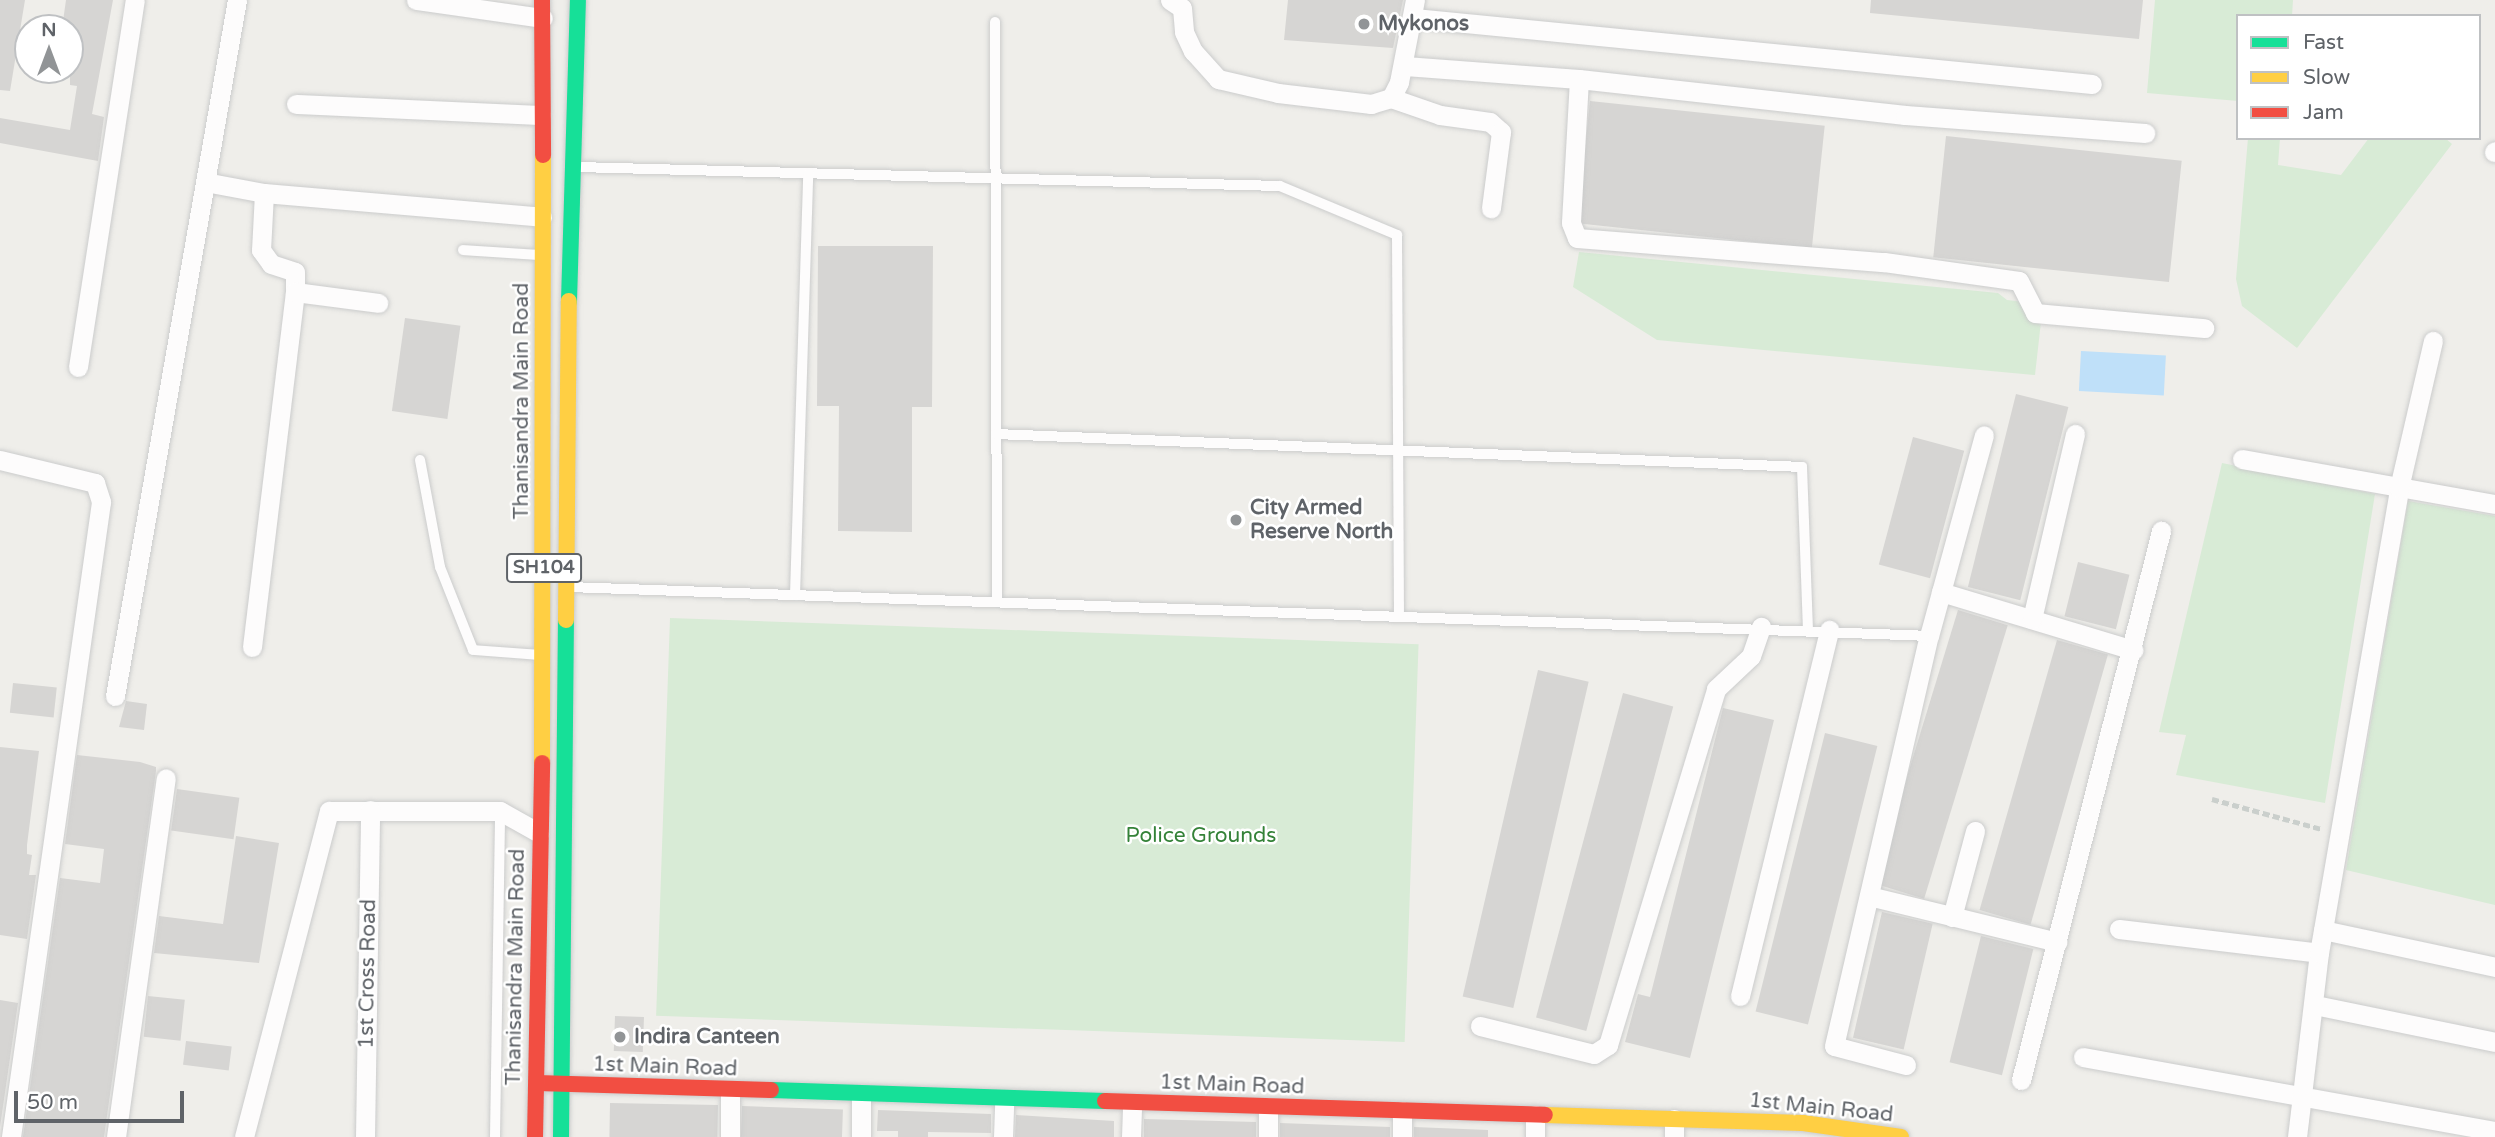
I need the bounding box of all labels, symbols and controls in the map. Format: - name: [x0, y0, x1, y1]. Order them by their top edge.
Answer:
- place label: Mykonos: [1378, 11, 1469, 37]
- north arrow: [14, 14, 84, 84]
- legend: [2236, 14, 2481, 140]
- marker: Mykonos: [1356, 16, 1372, 32]
- text: N: [41, 19, 57, 41]
- text: Fast: [2303, 30, 2344, 55]
- text: Slow: [2303, 65, 2350, 90]
- text: Jam: [2303, 100, 2344, 125]
- street label: Thanisandra Main Road: [509, 283, 535, 519]
- place label: City Armed Reserve North: [1250, 495, 1393, 545]
- marker: City Armed Reserve North: [1228, 512, 1244, 528]
- road number: SH104: [505, 552, 582, 583]
- park label: Police Grounds: [1126, 823, 1276, 849]
- street label: Thanisandra Main Road: [501, 848, 531, 1086]
- street label: 1st Cross Road: [354, 899, 382, 1049]
- place label: Indira Canteen: [634, 1024, 780, 1050]
- marker: Indira Canteen: [612, 1029, 628, 1045]
- street label: 1st Main Road: [592, 1052, 738, 1082]
- street label: 1st Main Road: [1159, 1070, 1305, 1100]
- scale bar: [18, 1078, 187, 1122]
- street label: 1st Main Road: [1748, 1088, 1894, 1128]
- text: 50 m: [27, 1090, 78, 1115]

